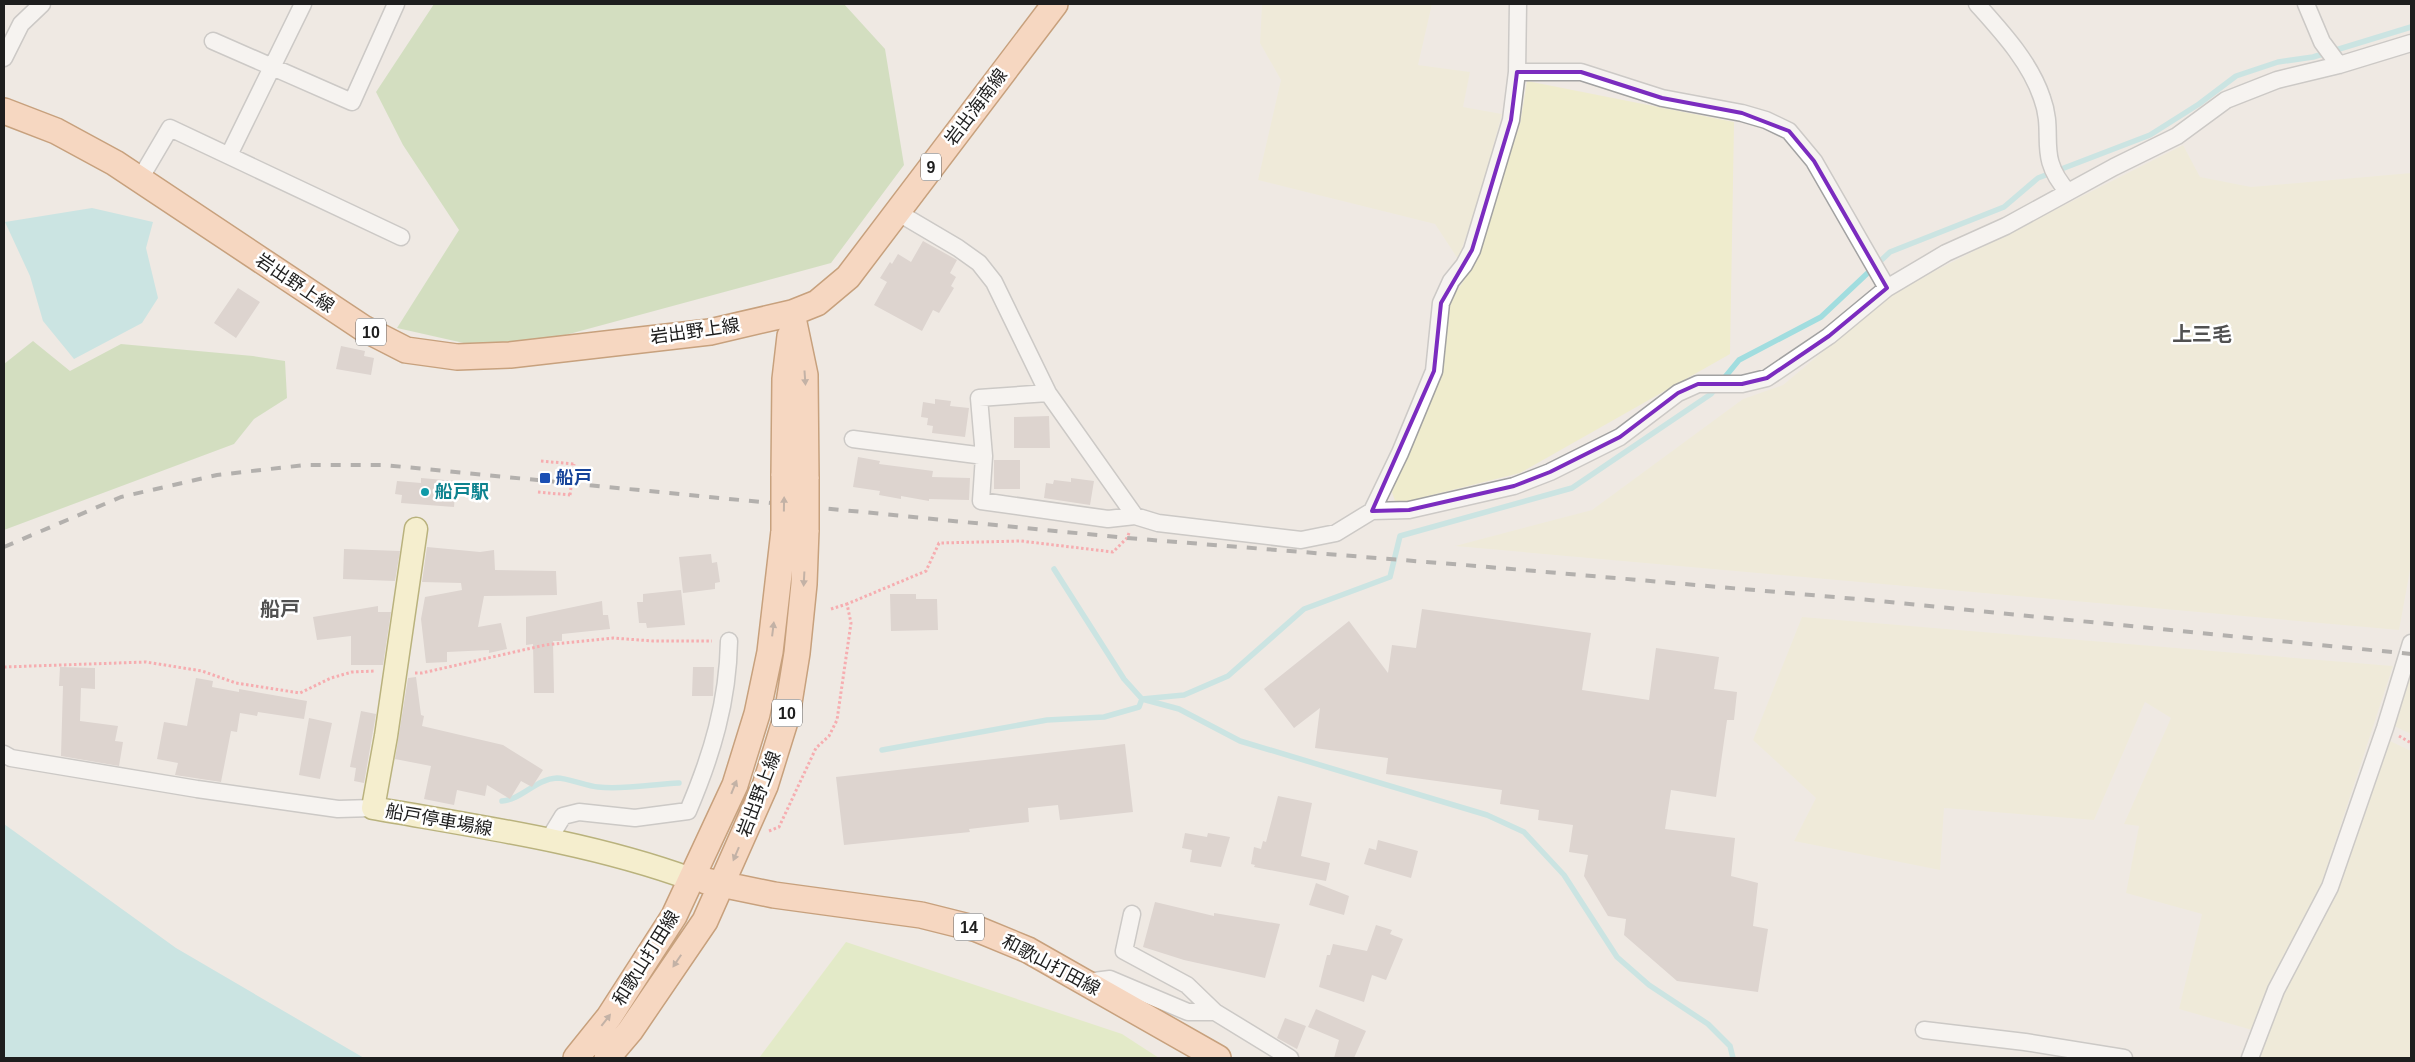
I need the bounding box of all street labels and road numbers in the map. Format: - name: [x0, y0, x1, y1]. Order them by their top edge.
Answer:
- street label: 岩出海南線: [941, 65, 1011, 149]
- road number: 9: [921, 154, 941, 180]
- street label: 岩出野上線: [252, 250, 338, 316]
- street label: 岩出野上線: [649, 315, 741, 347]
- road number: 10: [356, 318, 386, 346]
- road number: 10: [772, 700, 802, 726]
- street label: 岩出野上線: [734, 748, 784, 840]
- street label: 船戸停車場線: [384, 801, 494, 839]
- street label: 和歌山打田線: [609, 907, 683, 1009]
- road number: 14: [954, 914, 984, 940]
- street label: 和歌山打田線: [999, 931, 1103, 999]

